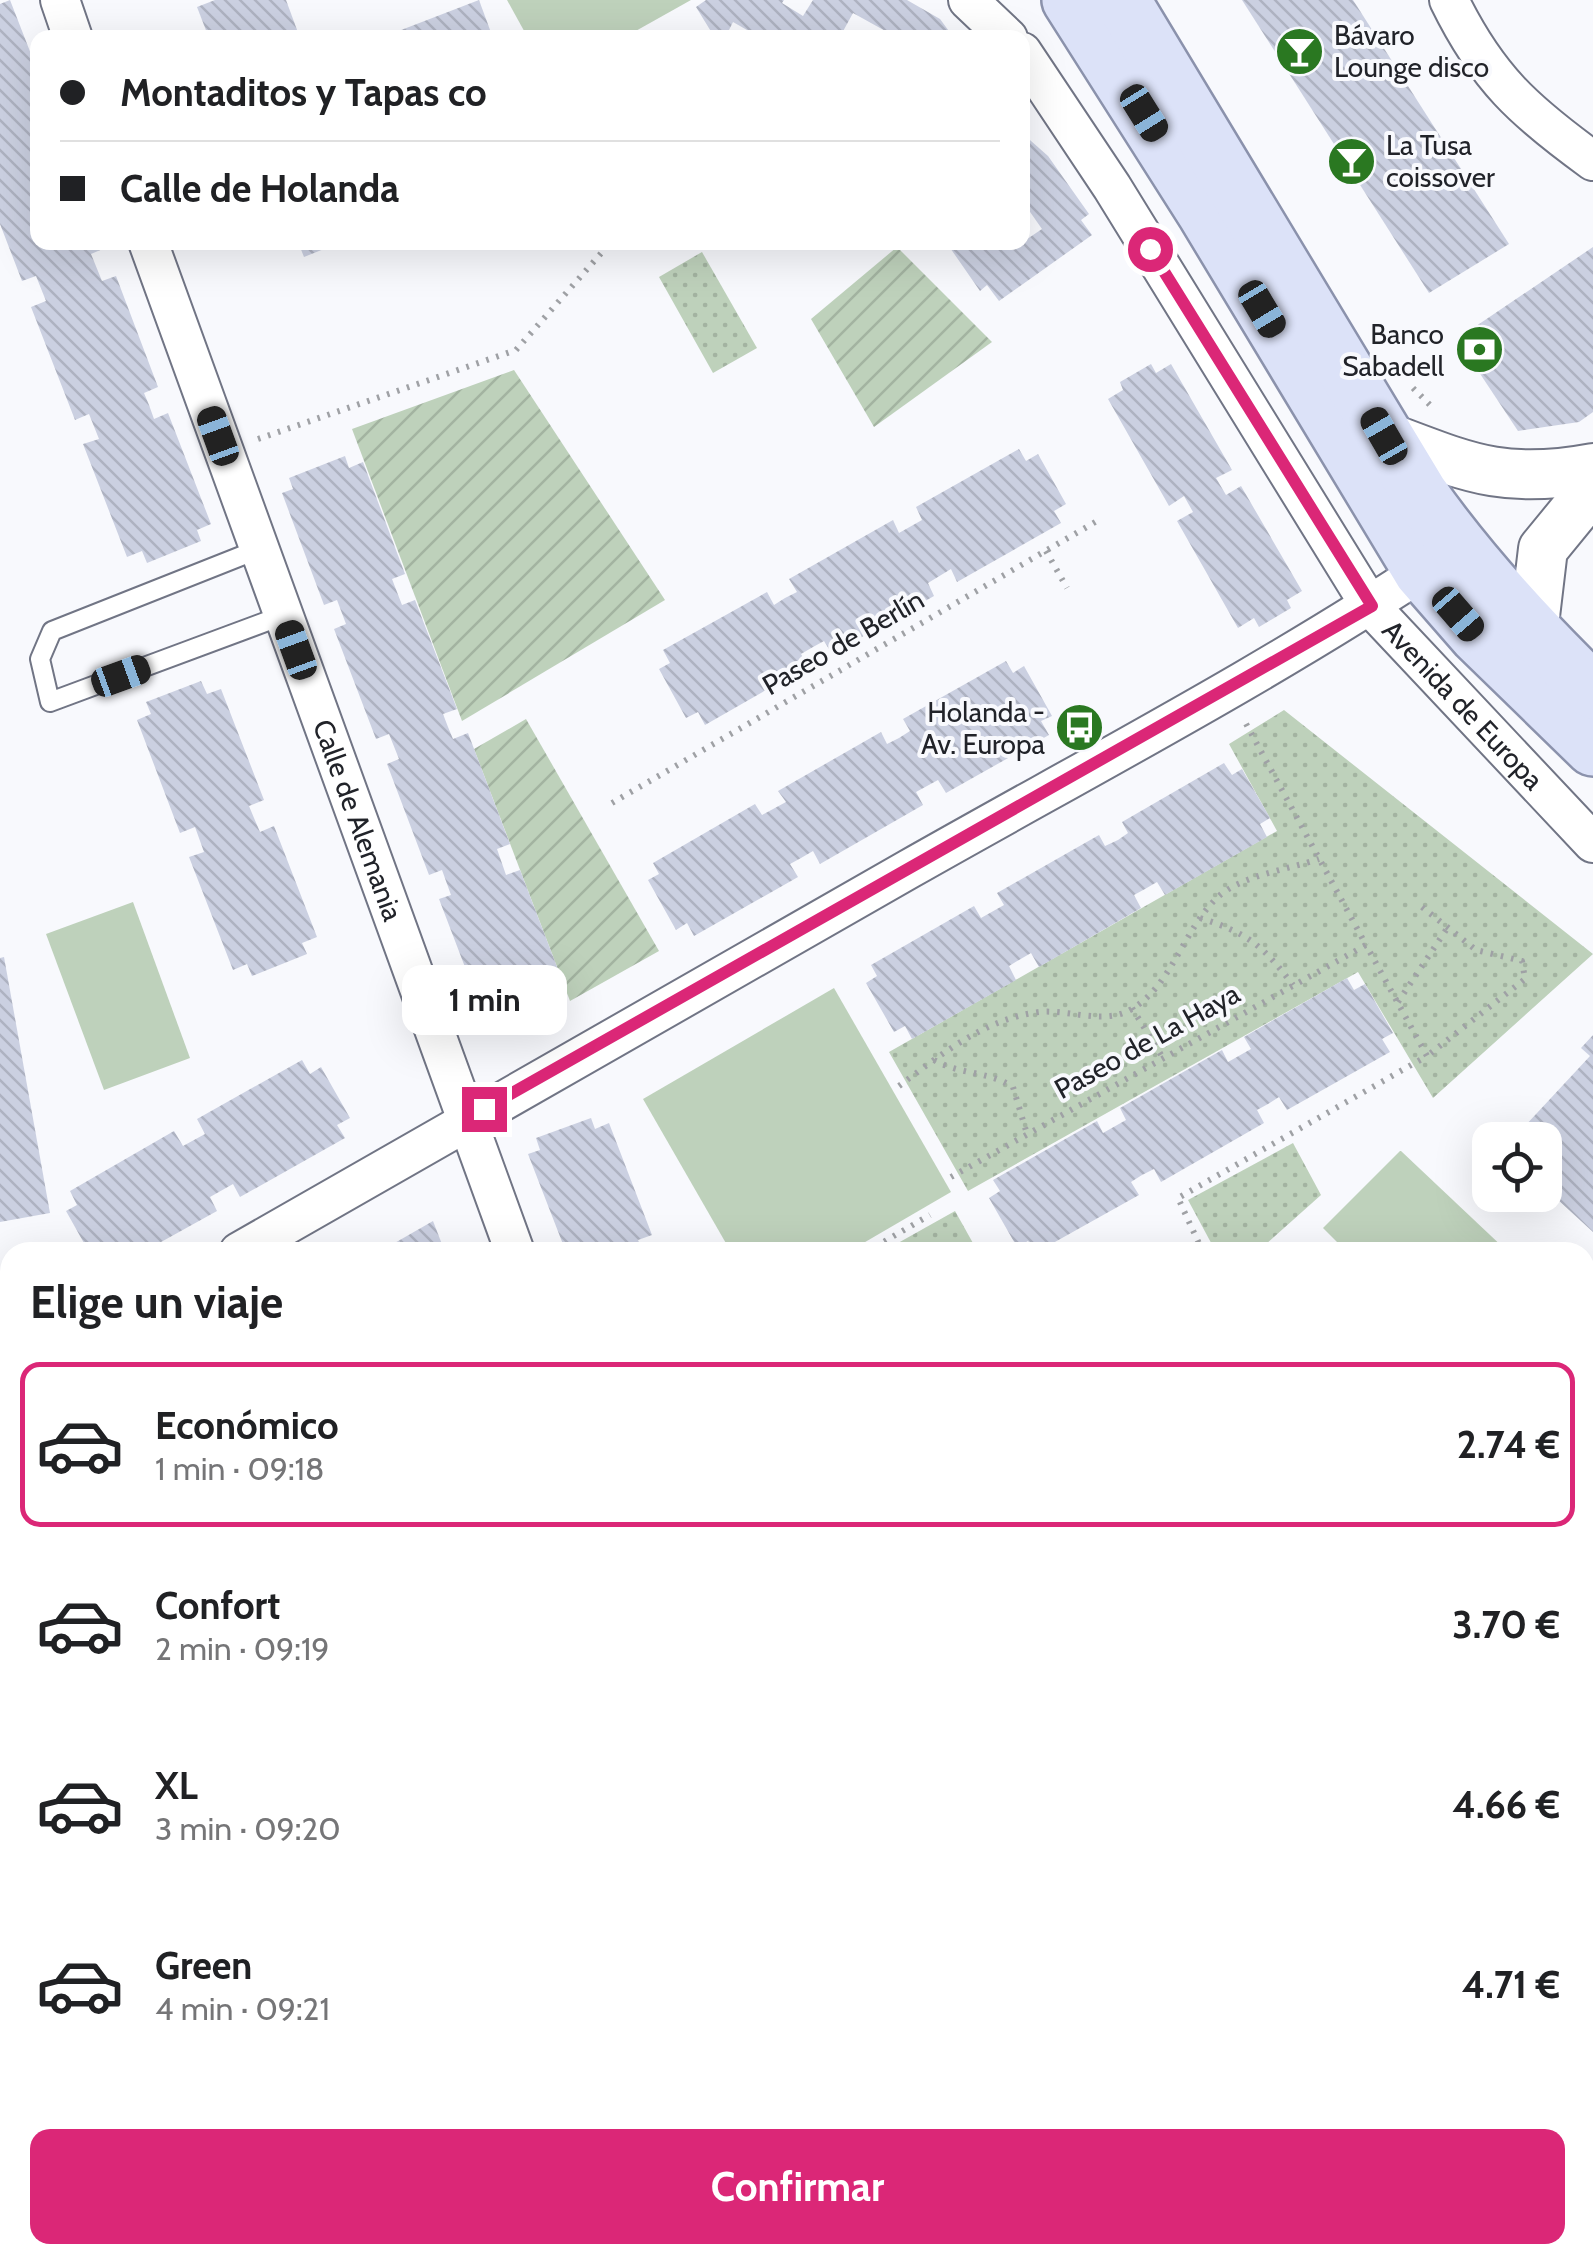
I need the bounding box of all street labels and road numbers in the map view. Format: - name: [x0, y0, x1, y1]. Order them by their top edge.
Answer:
- street label: Paseo de Berlín: [756, 582, 930, 702]
- street label: Avenida de Europa: [1375, 613, 1551, 797]
- street label: Calle de Alemania: [306, 715, 410, 926]
- street label: Paseo de La Haya: [1048, 976, 1246, 1106]

